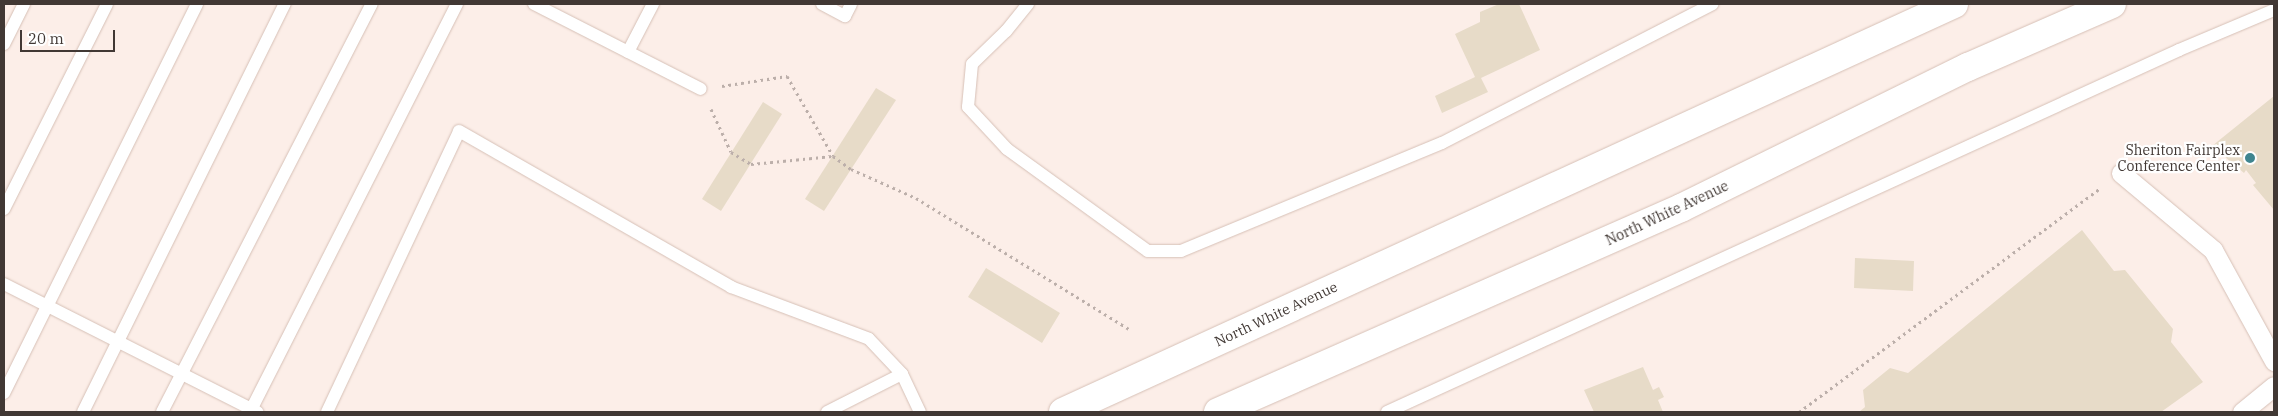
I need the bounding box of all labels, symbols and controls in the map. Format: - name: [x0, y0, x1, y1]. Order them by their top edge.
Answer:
- scale bar: [22, 20, 118, 52]
- text: 20 m: [28, 29, 64, 48]
- place label: Sheriton Fairplex Conference Center: [2117, 142, 2240, 174]
- marker: Sheriton Fairplex Conference Center: [2244, 152, 2256, 164]
- street label: North White Avenue: [1603, 177, 1731, 249]
- street label: North White Avenue: [1212, 278, 1340, 350]

